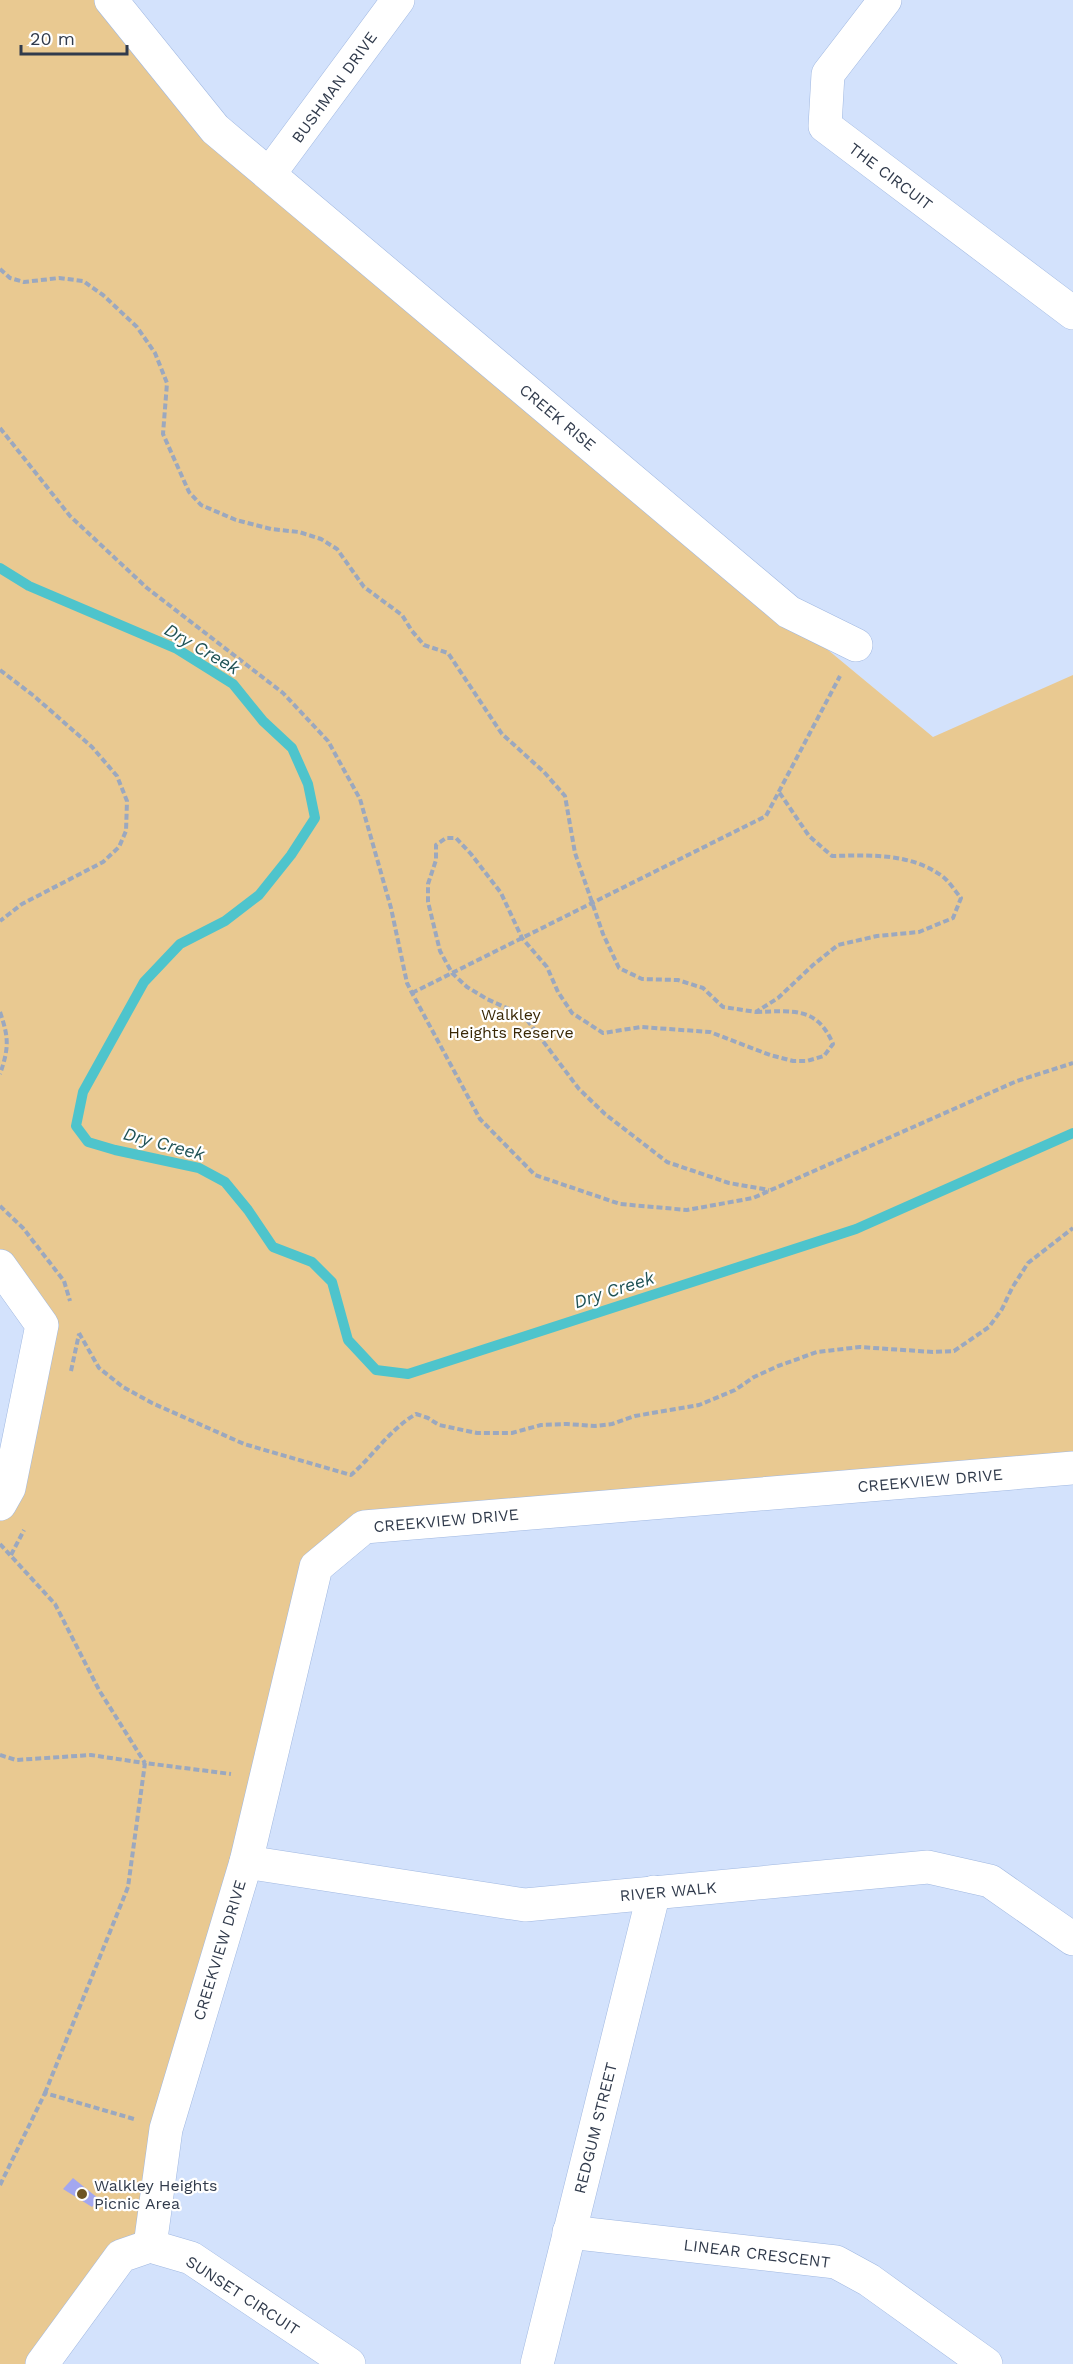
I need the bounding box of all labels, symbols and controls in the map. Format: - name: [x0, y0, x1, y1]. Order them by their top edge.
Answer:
- scale bar: [21, 18, 128, 56]
- text: 20 m: [30, 28, 75, 49]
- street label: BUSHMAN DRIVE: [288, 28, 381, 147]
- street label: THE CIRCUIT: [845, 139, 937, 214]
- street label: CREEK RISE: [516, 380, 600, 455]
- water label: Dry Creek: [161, 619, 245, 679]
- park label: Walkley Heights Reserve: [448, 1005, 574, 1042]
- water label: Dry Creek: [121, 1123, 208, 1165]
- water label: Dry Creek: [571, 1266, 658, 1312]
- street label: CREEKVIEW DRIVE: [857, 1465, 1003, 1496]
- street label: CREEKVIEW DRIVE: [373, 1505, 519, 1536]
- street label: CREEKVIEW DRIVE: [189, 1878, 250, 2023]
- street label: RIVER WALK: [619, 1878, 718, 1905]
- street label: REDGUM STREET: [570, 2060, 621, 2196]
- place label: Walkley Heights Picnic Area: [94, 2176, 217, 2213]
- marker: Walkley Heights Picnic Area: [75, 2187, 89, 2201]
- street label: LINEAR CRESCENT: [683, 2235, 832, 2272]
- street label: SUNSET CIRCUIT: [182, 2252, 303, 2339]

